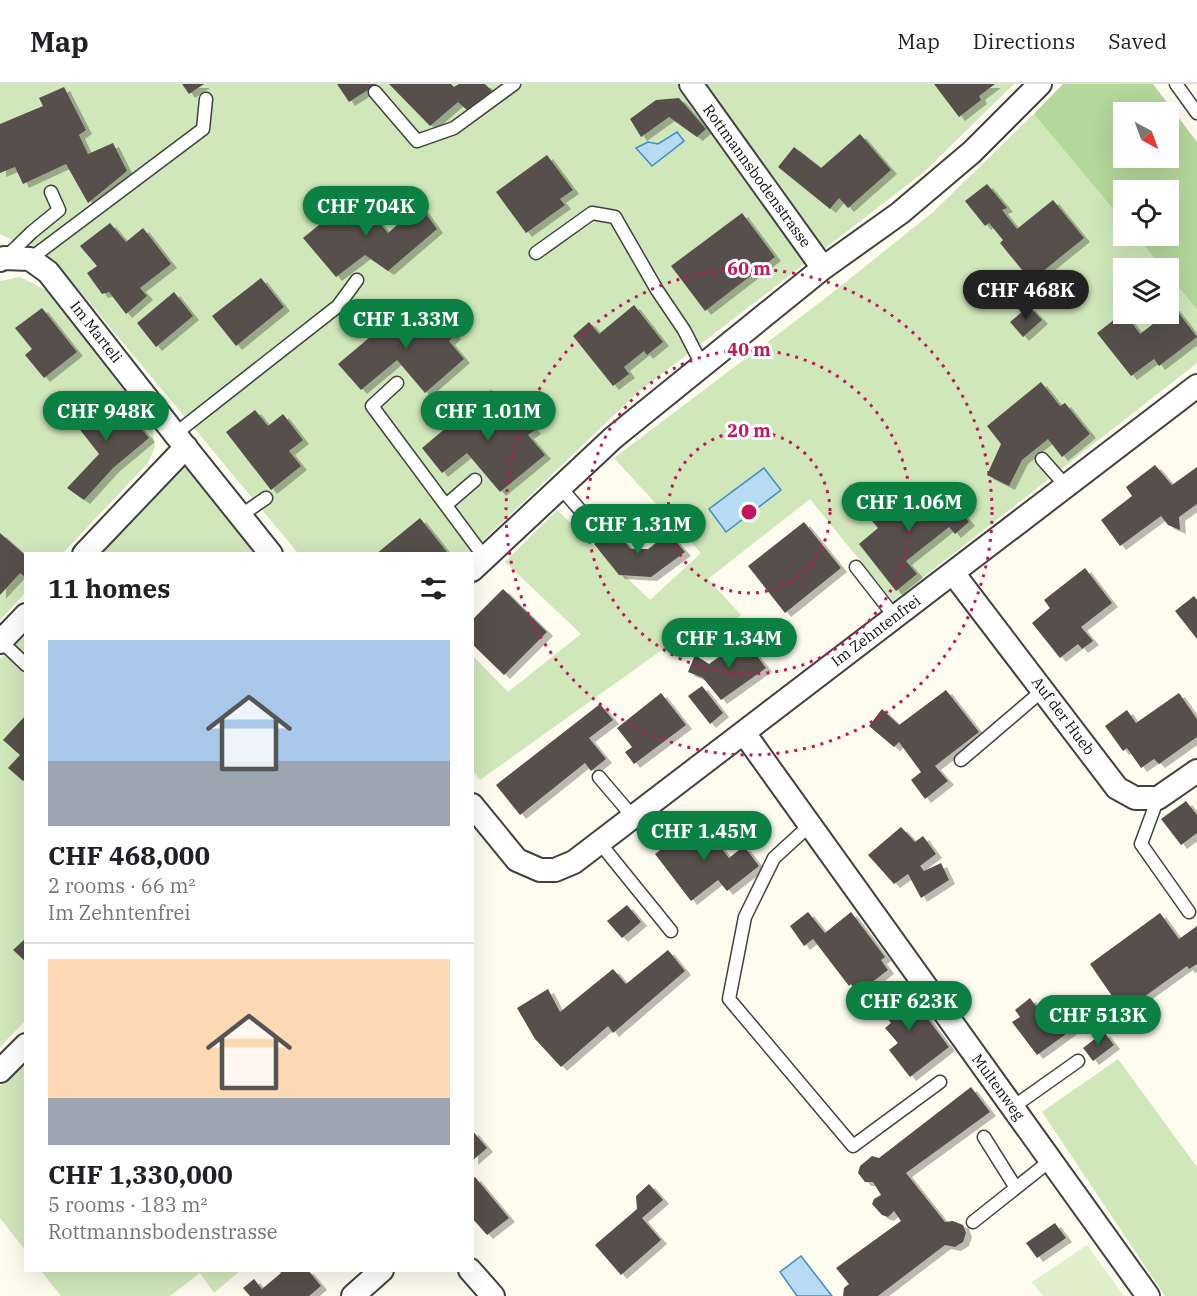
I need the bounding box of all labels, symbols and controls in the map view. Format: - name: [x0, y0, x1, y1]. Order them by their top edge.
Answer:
- text: Map: [30, 23, 89, 60]
- text: Map: [897, 27, 940, 55]
- text: Directions: [973, 27, 1075, 55]
- text: Saved: [1108, 27, 1167, 55]
- street label: Rottmannsbodenstrasse: [699, 100, 816, 251]
- north arrow: [1113, 102, 1179, 168]
- map controls: [1113, 102, 1179, 324]
- button: locate: [1113, 180, 1179, 246]
- pin: CHF 704K: [304, 186, 428, 237]
- text: CHF 704K: [317, 192, 415, 219]
- text: 60 m: [727, 257, 771, 280]
- button: layers: [1113, 258, 1179, 324]
- pin: CHF 468K: [964, 270, 1088, 321]
- text: CHF 468K: [977, 276, 1075, 303]
- street label: Im Marteli: [66, 297, 127, 367]
- pin: CHF 1.33M: [337, 299, 475, 350]
- text: CHF 1.33M: [353, 305, 459, 332]
- text: 40 m: [727, 338, 771, 361]
- pin: CHF 948K: [44, 391, 168, 442]
- pin: CHF 1.01M: [419, 391, 557, 442]
- text: CHF 948K: [57, 397, 155, 424]
- text: CHF 1.01M: [435, 397, 541, 424]
- text: 20 m: [727, 419, 771, 442]
- pin: CHF 1.06M: [840, 482, 978, 533]
- text: CHF 1.06M: [856, 488, 962, 515]
- centre of rings: [739, 502, 759, 522]
- pin: CHF 1.31M: [569, 504, 707, 555]
- text: CHF 1.31M: [585, 510, 691, 537]
- text: 11 homes: [48, 571, 170, 605]
- icon: filters: [417, 572, 450, 605]
- street label: Im Zehntenfrei: [827, 591, 924, 670]
- pin: CHF 1.34M: [660, 618, 798, 669]
- text: CHF 1.34M: [676, 624, 782, 651]
- street label: Auf der Hueb: [1028, 673, 1099, 759]
- icon: home: [195, 679, 303, 787]
- pin: CHF 1.45M: [635, 811, 773, 862]
- text: CHF 1.45M: [651, 817, 757, 844]
- text: CHF 468,000: [48, 838, 210, 872]
- text: 2 rooms · 66 m²: [48, 872, 195, 899]
- text: Im Zehntenfrei: [48, 899, 191, 926]
- pin: CHF 623K: [847, 981, 971, 1032]
- text: CHF 623K: [860, 987, 958, 1014]
- pin: CHF 513K: [1036, 995, 1160, 1046]
- icon: home: [195, 998, 303, 1106]
- text: CHF 513K: [1049, 1001, 1147, 1028]
- street label: Multenweg: [968, 1050, 1029, 1124]
- text: CHF 1,330,000: [48, 1157, 233, 1191]
- text: 5 rooms · 183 m²: [48, 1191, 207, 1218]
- text: Rottmannsbodenstrasse: [48, 1218, 278, 1245]

